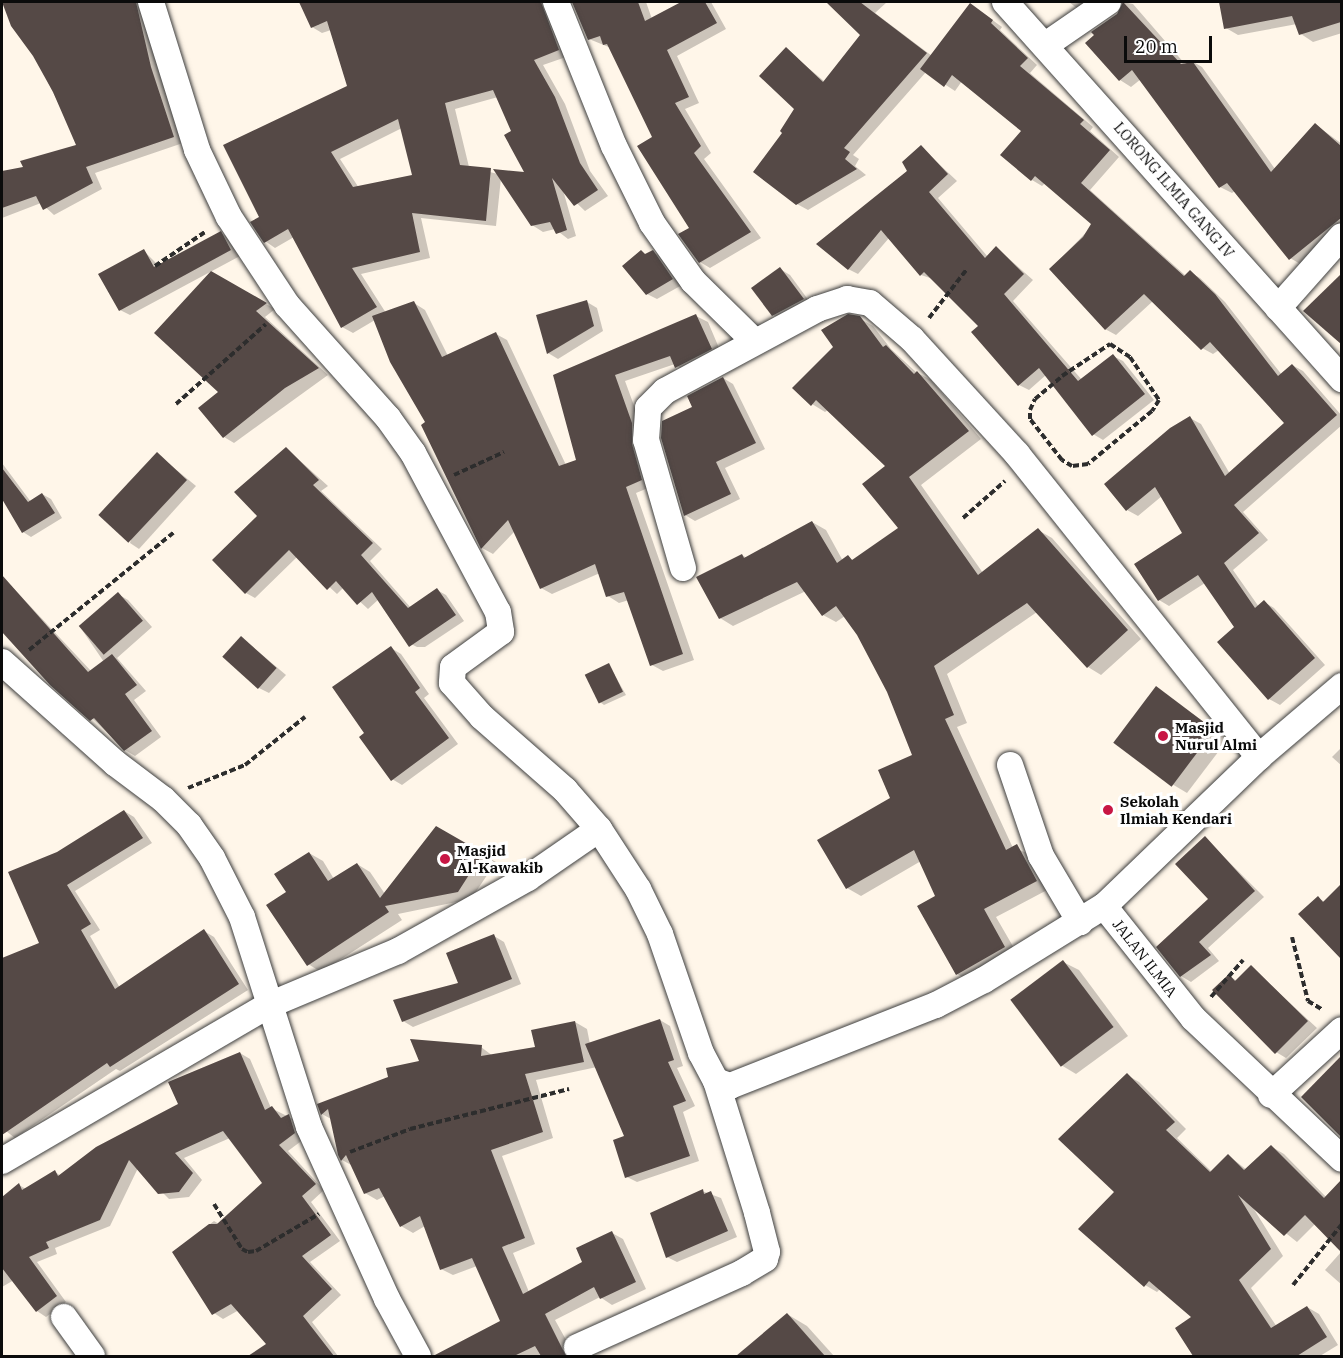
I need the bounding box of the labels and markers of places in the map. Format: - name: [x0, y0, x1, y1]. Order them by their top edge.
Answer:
- place label: Masjid Nurul Almi: [1175, 718, 1257, 753]
- marker: Masjid Nurul Almi: [1156, 729, 1170, 743]
- place label: Sekolah Ilmiah Kendari: [1120, 792, 1232, 827]
- marker: Sekolah Ilmiah Kendari: [1101, 803, 1115, 817]
- place label: Masjid Al-Kawakib: [457, 841, 543, 876]
- marker: Masjid Al-Kawakib: [438, 852, 452, 866]

